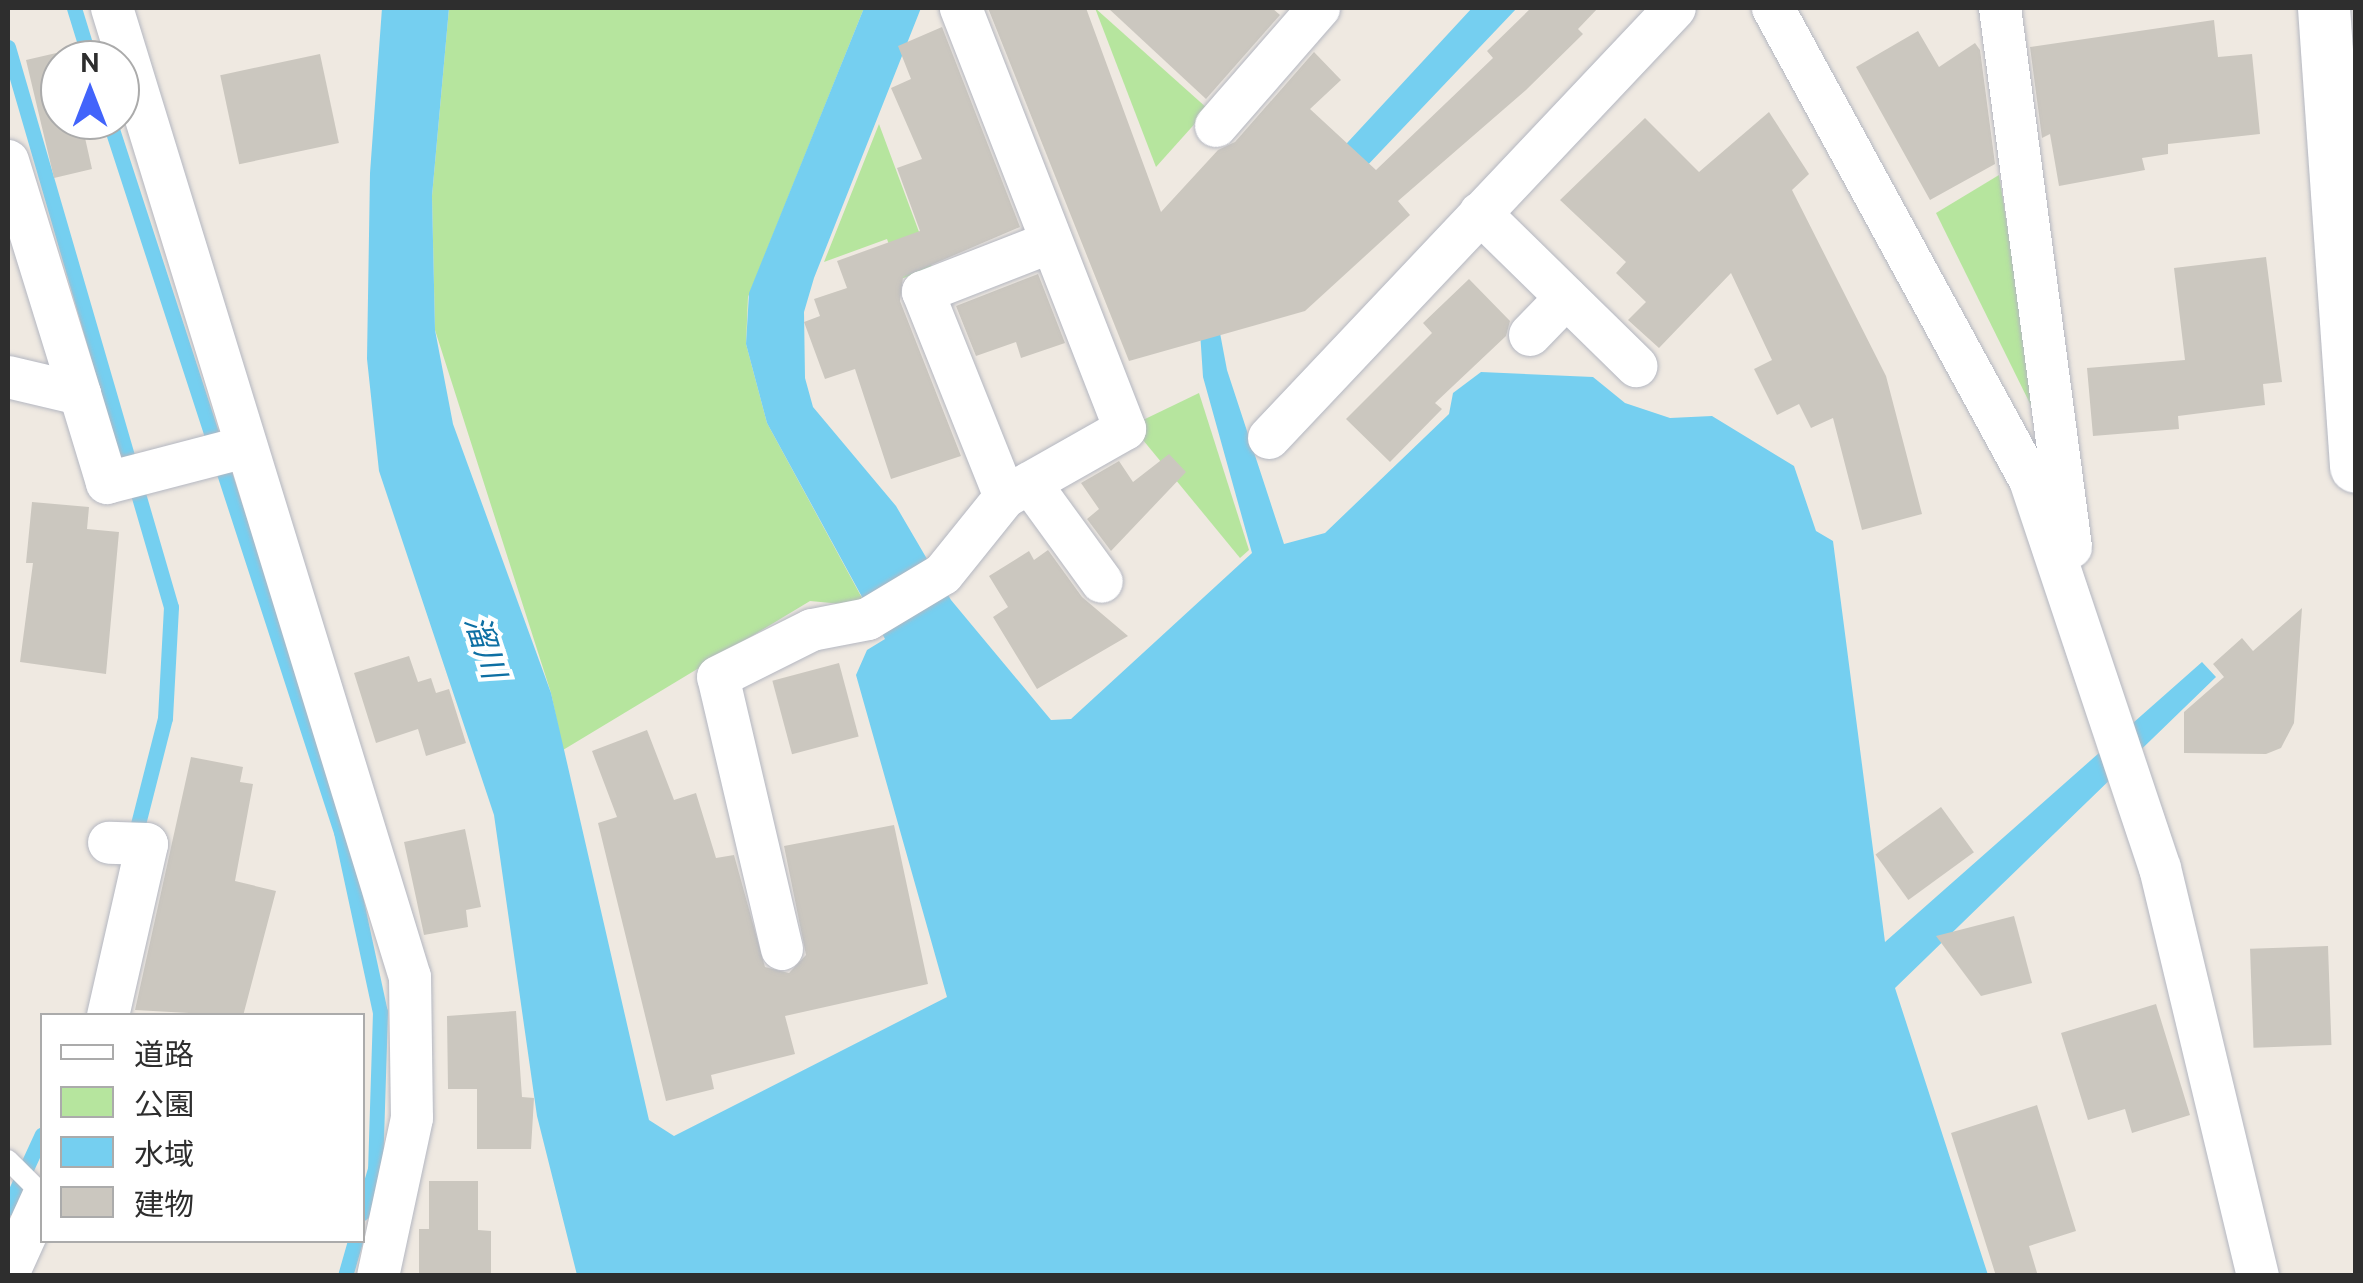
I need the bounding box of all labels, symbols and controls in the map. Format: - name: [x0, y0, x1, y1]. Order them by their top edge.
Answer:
- north arrow: [40, 40, 140, 140]
- text: N: [80, 45, 100, 79]
- water label: 溜川: [457, 611, 513, 683]
- legend: [40, 1013, 365, 1243]
- text: 道路: [134, 1036, 194, 1073]
- text: 公園: [134, 1086, 194, 1123]
- text: 水域: [134, 1136, 194, 1173]
- text: 建物: [134, 1186, 194, 1223]

